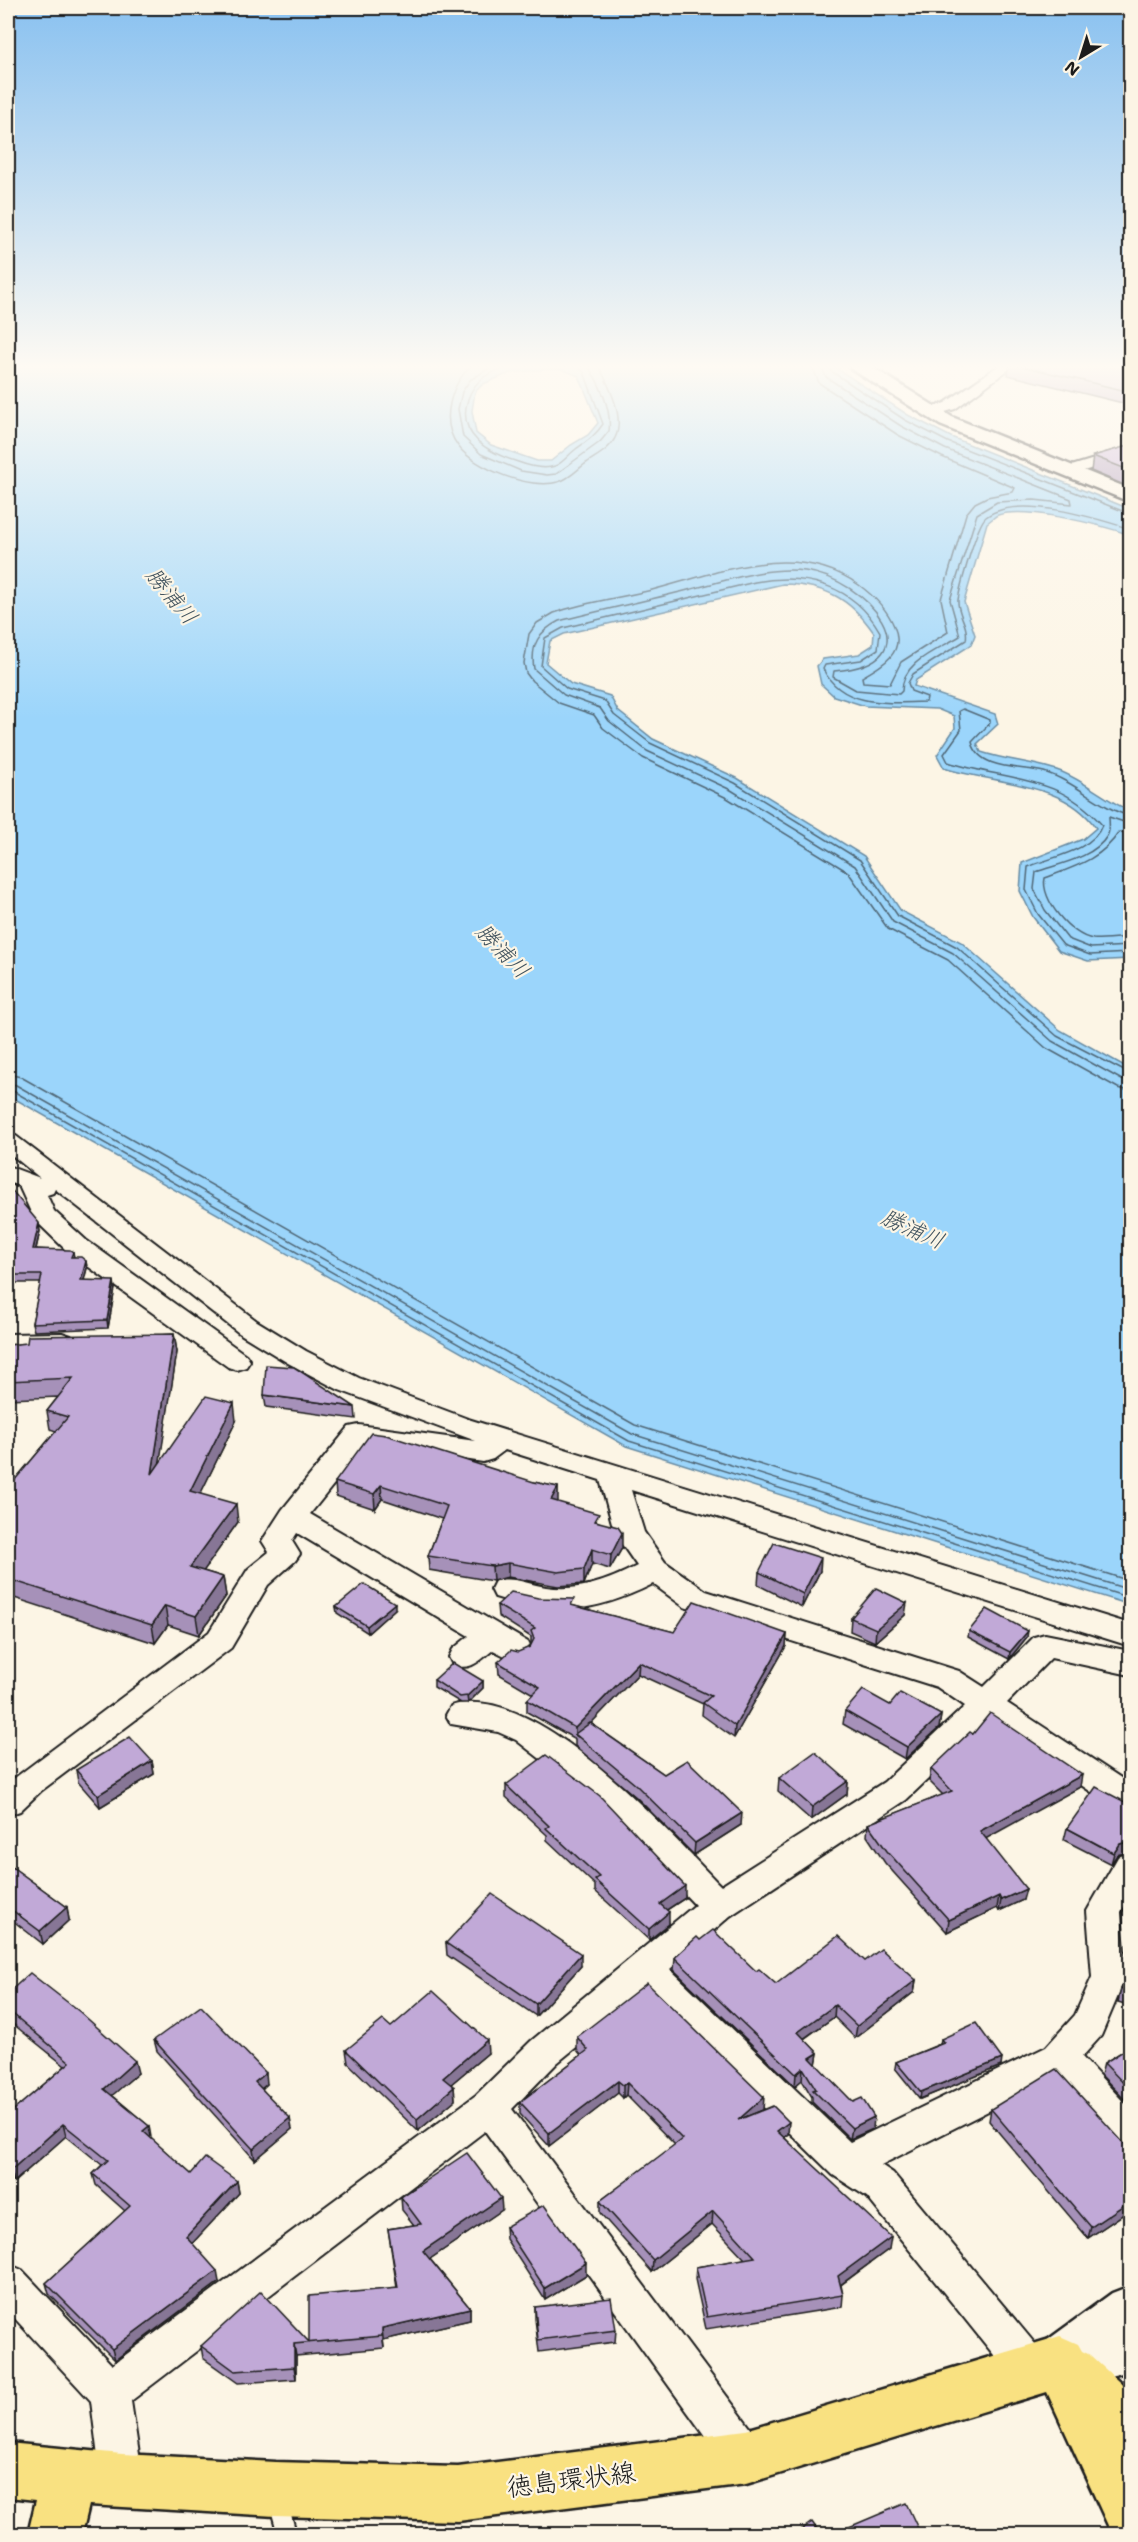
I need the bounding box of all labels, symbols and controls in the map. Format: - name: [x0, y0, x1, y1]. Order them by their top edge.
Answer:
- north arrow: [1051, 27, 1111, 87]
- text: N: [1061, 56, 1084, 81]
- water label: 勝浦川: [140, 561, 204, 631]
- water label: 勝浦川: [470, 917, 536, 985]
- water label: 勝浦川: [877, 1202, 949, 1256]
- street label: 徳島環状線: [504, 2454, 638, 2504]

